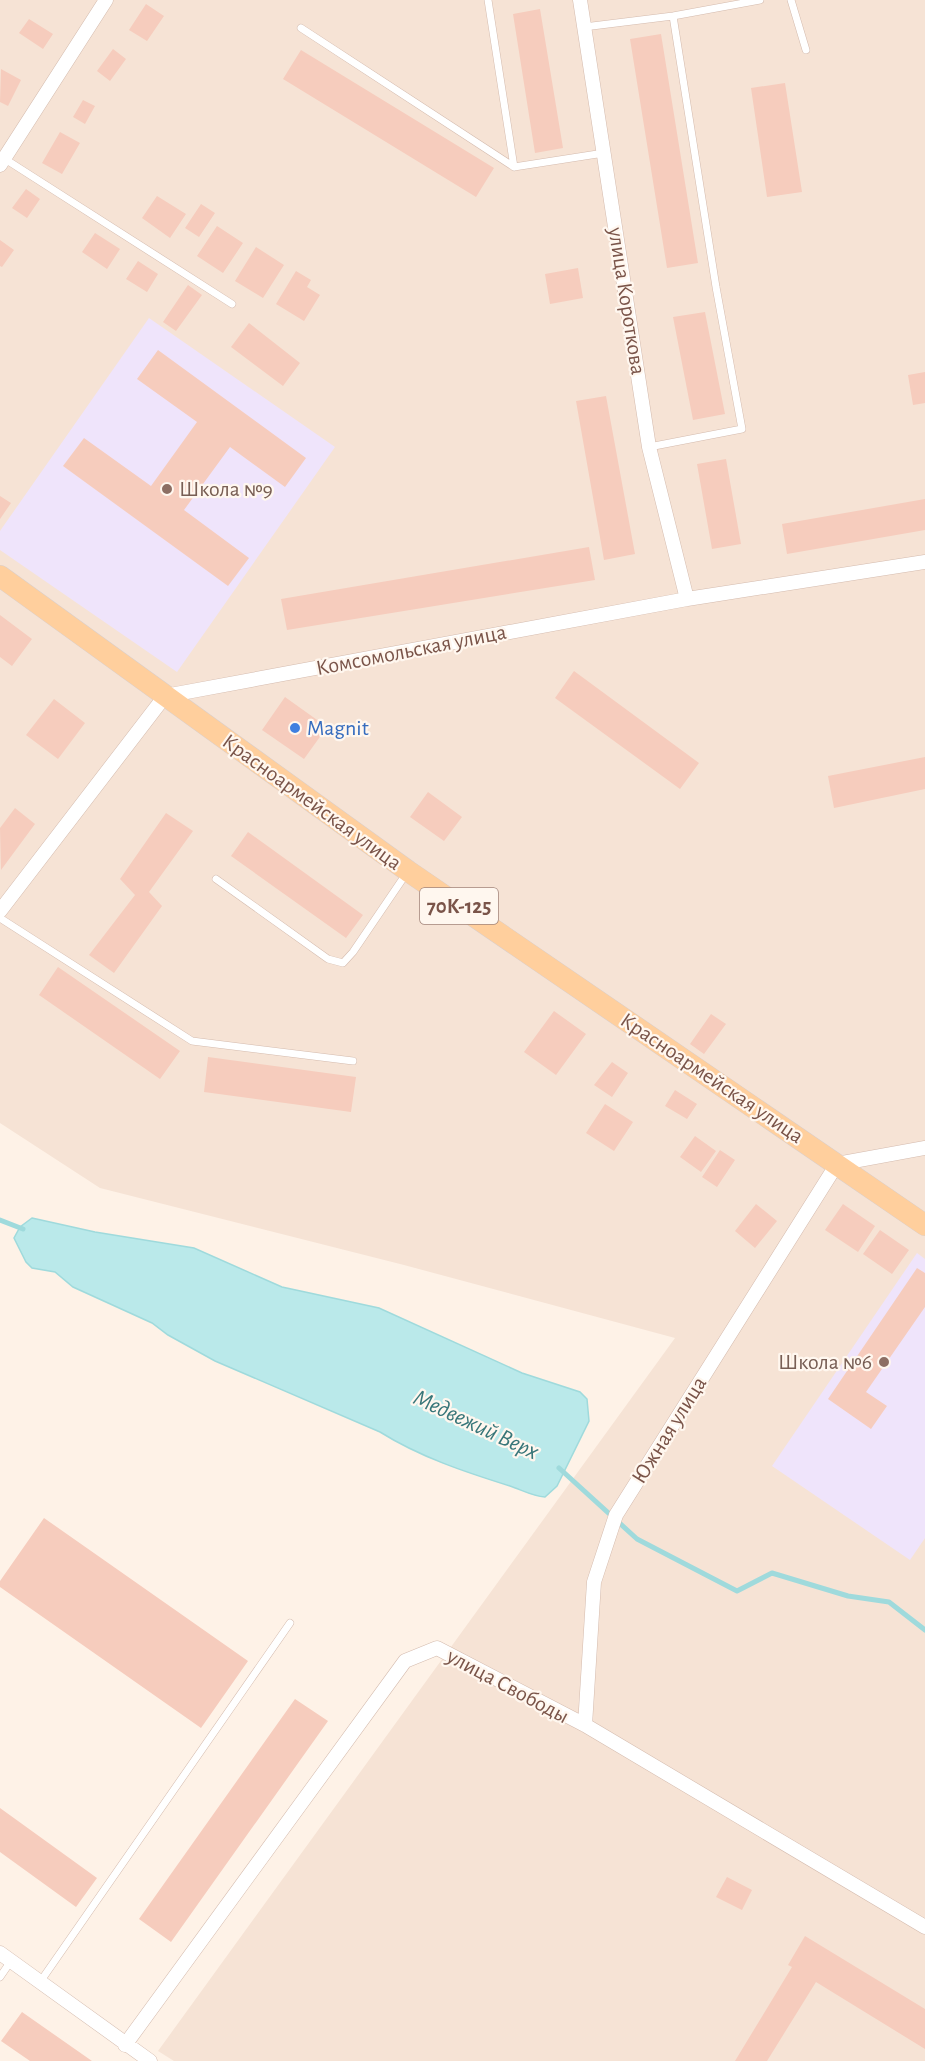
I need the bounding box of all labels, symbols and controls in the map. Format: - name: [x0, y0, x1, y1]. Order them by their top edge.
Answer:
- street label: улица Короткова: [604, 225, 650, 376]
- place label: Школа №9: [179, 478, 273, 500]
- marker: Школа №9: [160, 482, 174, 496]
- street label: Комсомольская улица: [314, 621, 508, 679]
- place label: Magnit: [307, 717, 369, 739]
- marker: Magnit: [288, 721, 302, 735]
- street label: Красноармейская улица: [218, 730, 406, 874]
- road number: 70К-125: [420, 888, 498, 924]
- street label: Красноармейская улица: [617, 1009, 807, 1147]
- place label: Школа №6: [778, 1351, 872, 1373]
- marker: Школа №6: [877, 1355, 891, 1369]
- street label: Южная улица: [627, 1373, 711, 1487]
- water label: Медвежий Верх: [410, 1386, 543, 1465]
- street label: улица Свободы: [442, 1644, 573, 1727]

